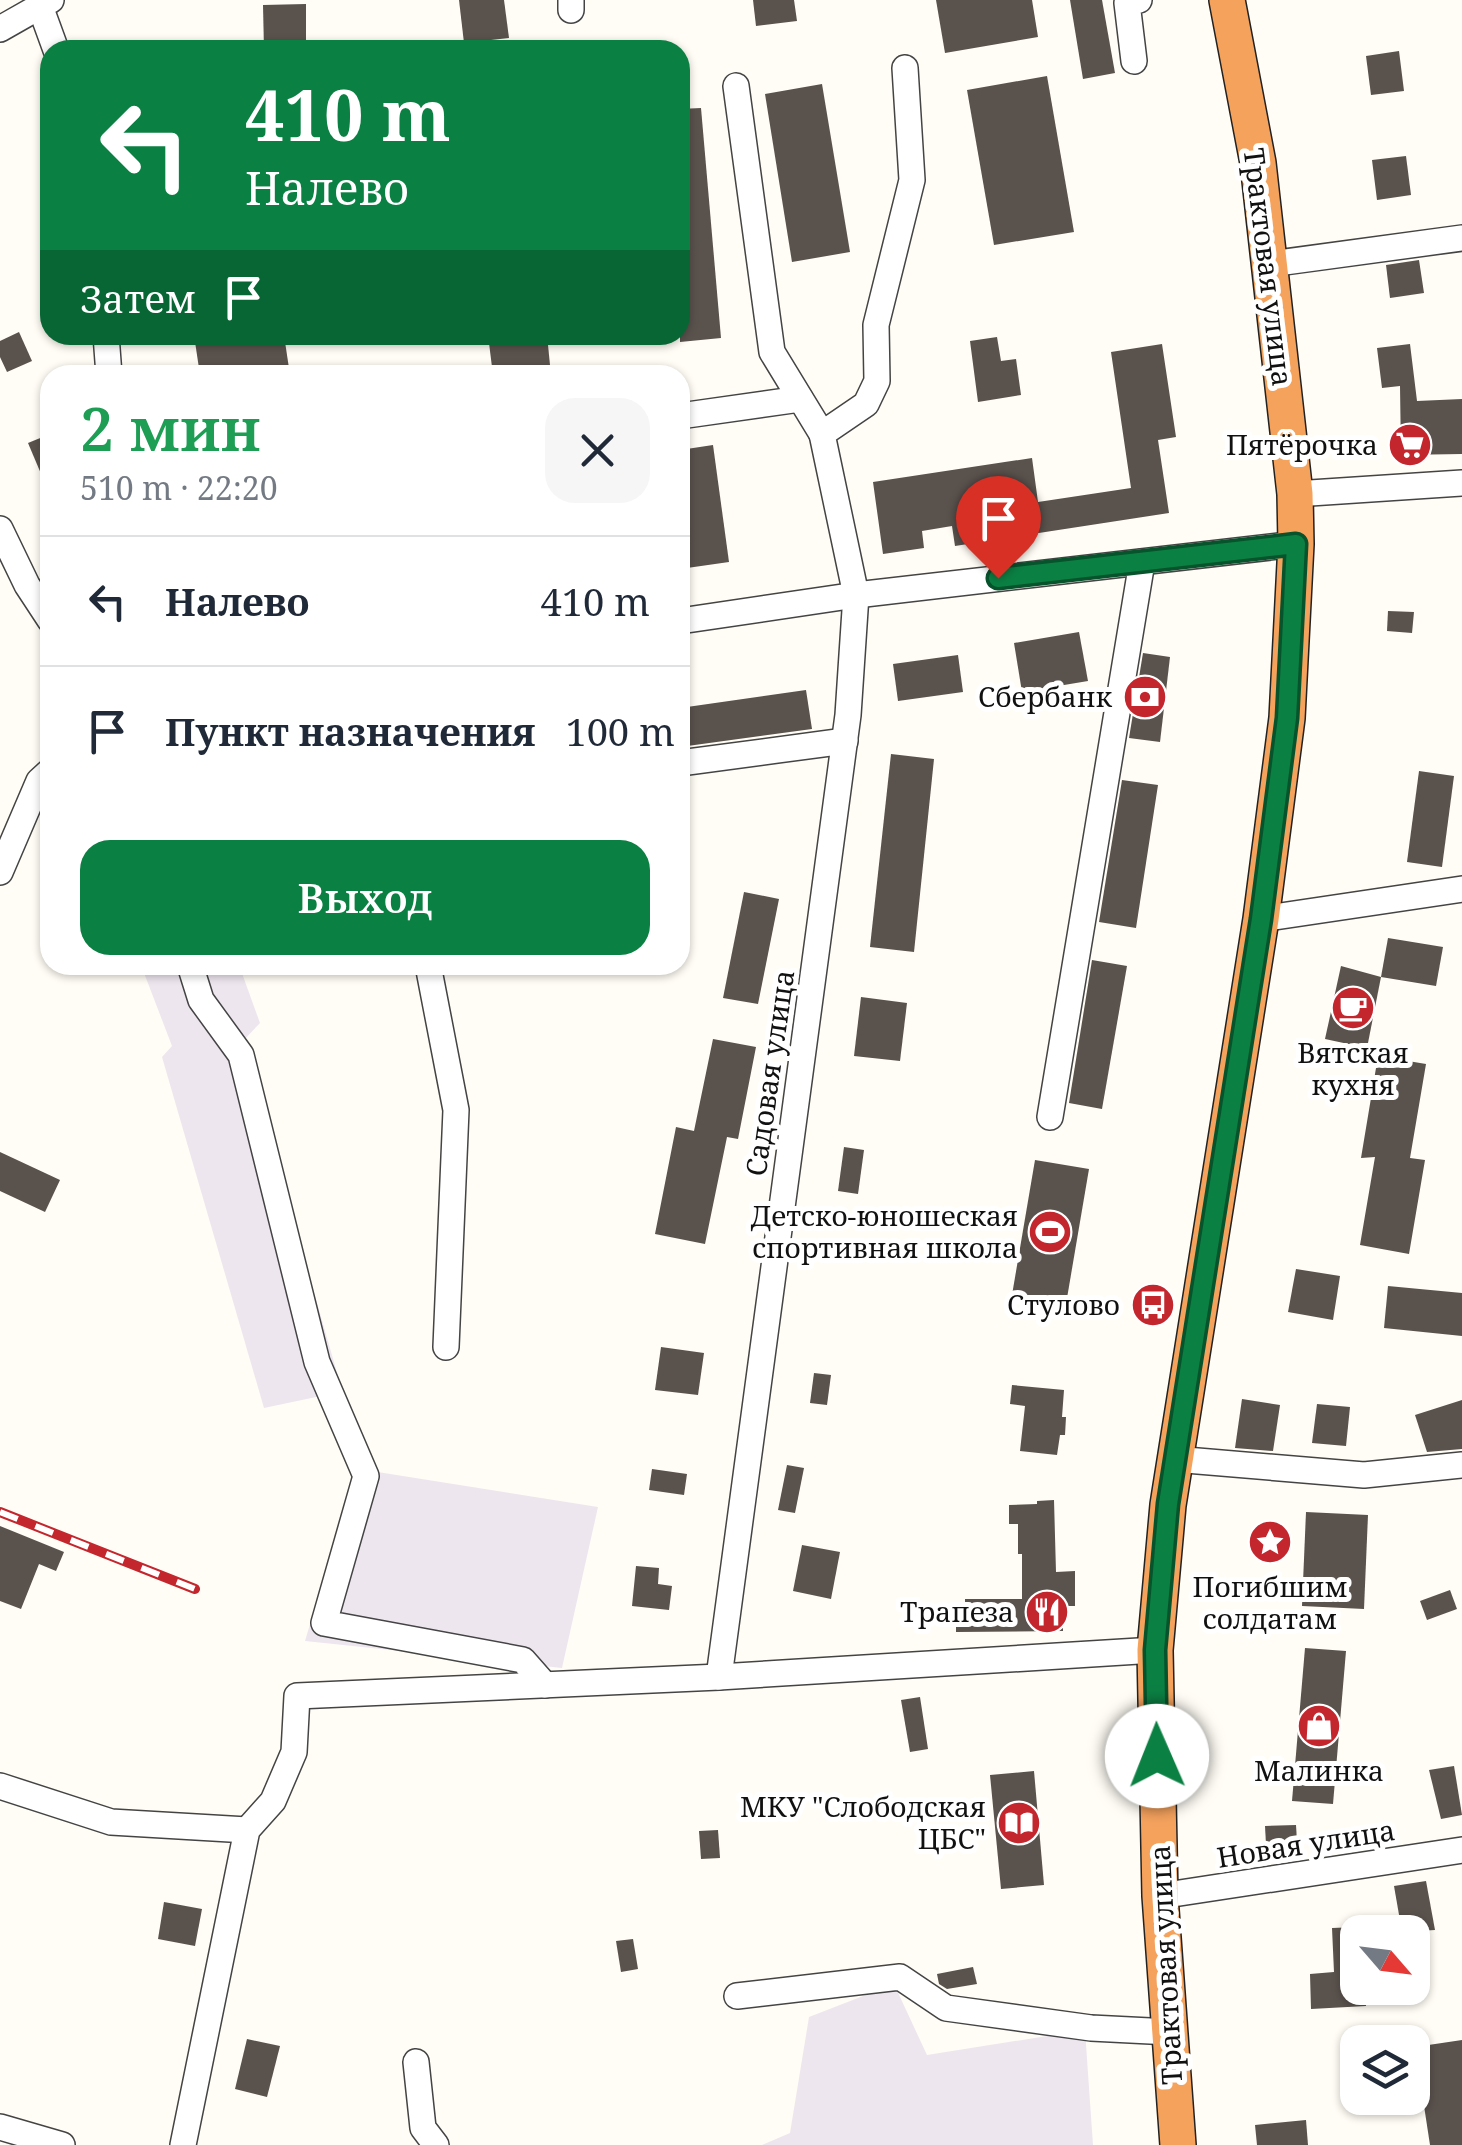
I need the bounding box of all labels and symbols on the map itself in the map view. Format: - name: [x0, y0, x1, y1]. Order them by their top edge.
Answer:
- street label: Трактовая улица: [1236, 145, 1302, 388]
- supermarket icon: Пятёрочка: [1387, 422, 1433, 468]
- place label: Пятёрочка: [1226, 425, 1378, 463]
- pin: [956, 476, 1041, 579]
- bank icon: Сбербанк: [1122, 674, 1168, 720]
- place label: Сбербанк: [978, 677, 1112, 715]
- street label: Садовая улица: [736, 967, 802, 1178]
- cafe icon: Вятская кухня: [1330, 985, 1376, 1031]
- place label: Вятская кухня: [1297, 1033, 1409, 1103]
- place label: Детско-юношеская спортивная школа: [750, 1196, 1018, 1266]
- sports icon: Детско-юношеская спортивная школа: [1027, 1209, 1073, 1255]
- bus stop icon: Стулово: [1130, 1282, 1176, 1328]
- place label: Стулово: [1007, 1285, 1120, 1323]
- place icon: Погибшим солдатам: [1247, 1519, 1293, 1565]
- place label: Погибшим солдатам: [1192, 1567, 1348, 1637]
- restaurant icon: Трапеза: [1024, 1589, 1070, 1635]
- place label: Трапеза: [900, 1592, 1014, 1630]
- shop icon: Малинка: [1296, 1703, 1342, 1749]
- position arrow: [1105, 1704, 1209, 1808]
- place label: Малинка: [1254, 1751, 1384, 1789]
- place label: МКУ "Слободская ЦБС": [740, 1787, 986, 1857]
- library icon: МКУ "Слободская ЦБС": [996, 1800, 1042, 1846]
- street label: Новая улица: [1214, 1810, 1398, 1876]
- street label: Трактовая улица: [1140, 1844, 1190, 2086]
- north arrow: [1340, 1915, 1430, 2005]

